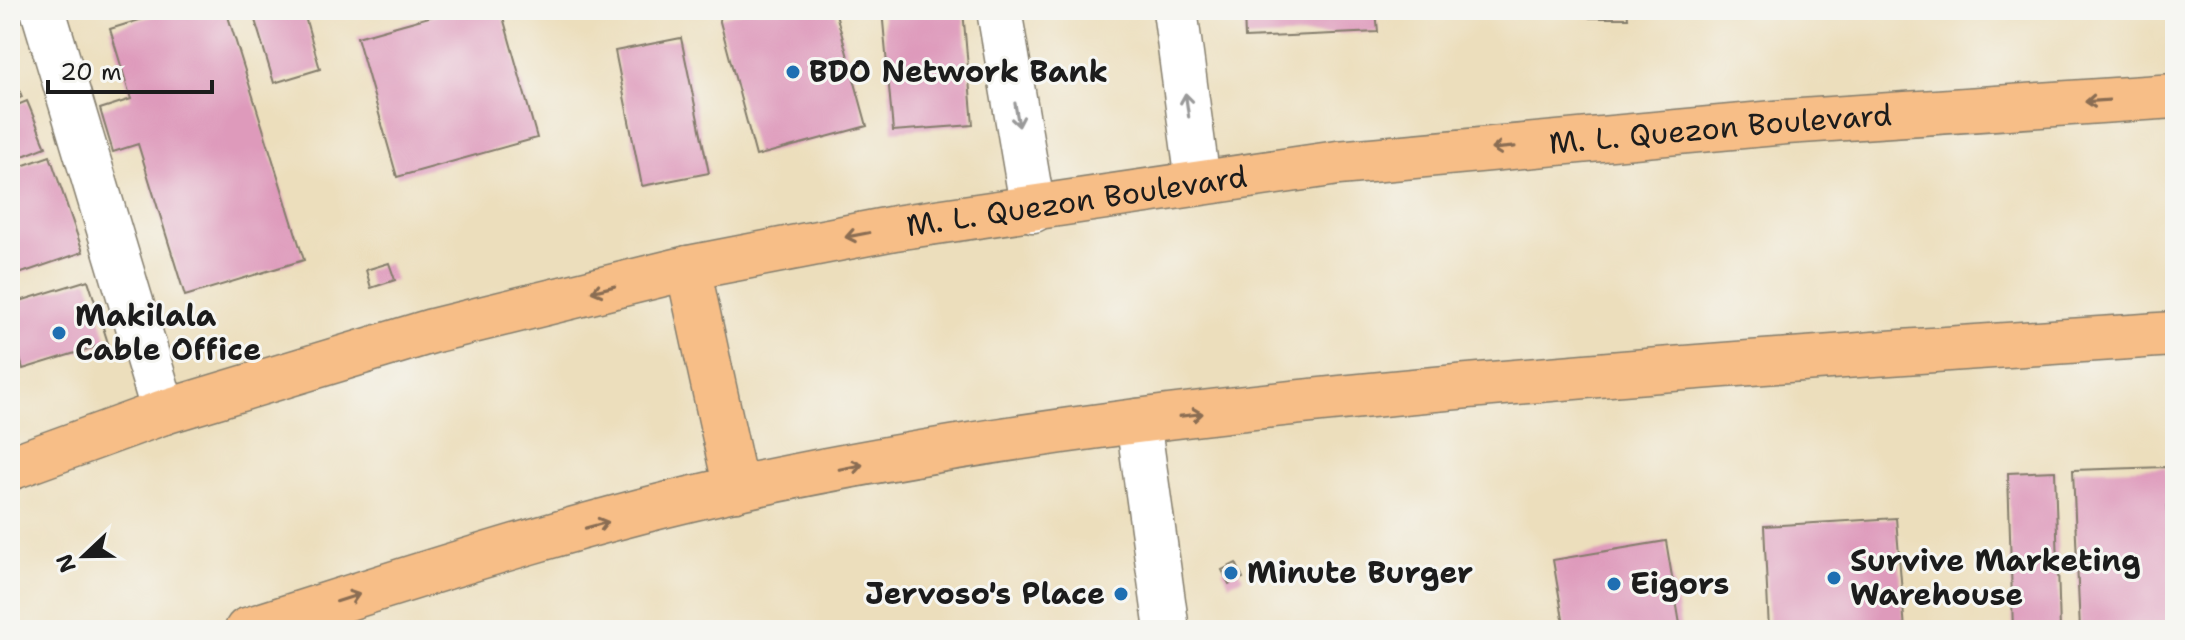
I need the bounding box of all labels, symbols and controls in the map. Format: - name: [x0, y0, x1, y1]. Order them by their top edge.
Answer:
- scale bar: [48, 44, 212, 94]
- place label: BDO Network Bank: [809, 51, 1108, 92]
- text: 20 m: [60, 56, 122, 88]
- marker: BDO Network Bank: [784, 63, 802, 81]
- one-way arrow: [1180, 92, 1195, 119]
- street label: M. L. Quezon Boulevard: [1547, 94, 1893, 164]
- one-way arrow: [2084, 94, 2111, 109]
- one-way arrow: [1010, 101, 1025, 127]
- one-way arrow: [1490, 141, 1517, 156]
- street label: M. L. Quezon Boulevard: [904, 156, 1250, 246]
- one-way arrow: [845, 229, 870, 244]
- one-way arrow: [590, 282, 616, 297]
- place label: Makilala Cable Office: [75, 295, 261, 370]
- marker: Makilala Cable Office: [50, 324, 68, 342]
- one-way arrow: [1177, 407, 1203, 422]
- one-way arrow: [837, 458, 863, 473]
- north arrow: [44, 516, 124, 596]
- one-way arrow: [584, 516, 610, 531]
- place label: Survive Marketing Warehouse: [1850, 540, 2141, 615]
- text: N: [49, 550, 83, 577]
- place label: Minute Burger: [1247, 552, 1473, 593]
- place label: Eigors: [1630, 563, 1729, 604]
- marker: Minute Burger: [1222, 564, 1240, 582]
- marker: Survive Marketing Warehouse: [1825, 569, 1843, 587]
- place label: Jervoso's Place: [865, 573, 1105, 614]
- marker: Eigors: [1605, 575, 1623, 593]
- marker: Jervoso's Place: [1112, 585, 1130, 603]
- one-way arrow: [335, 590, 360, 604]

